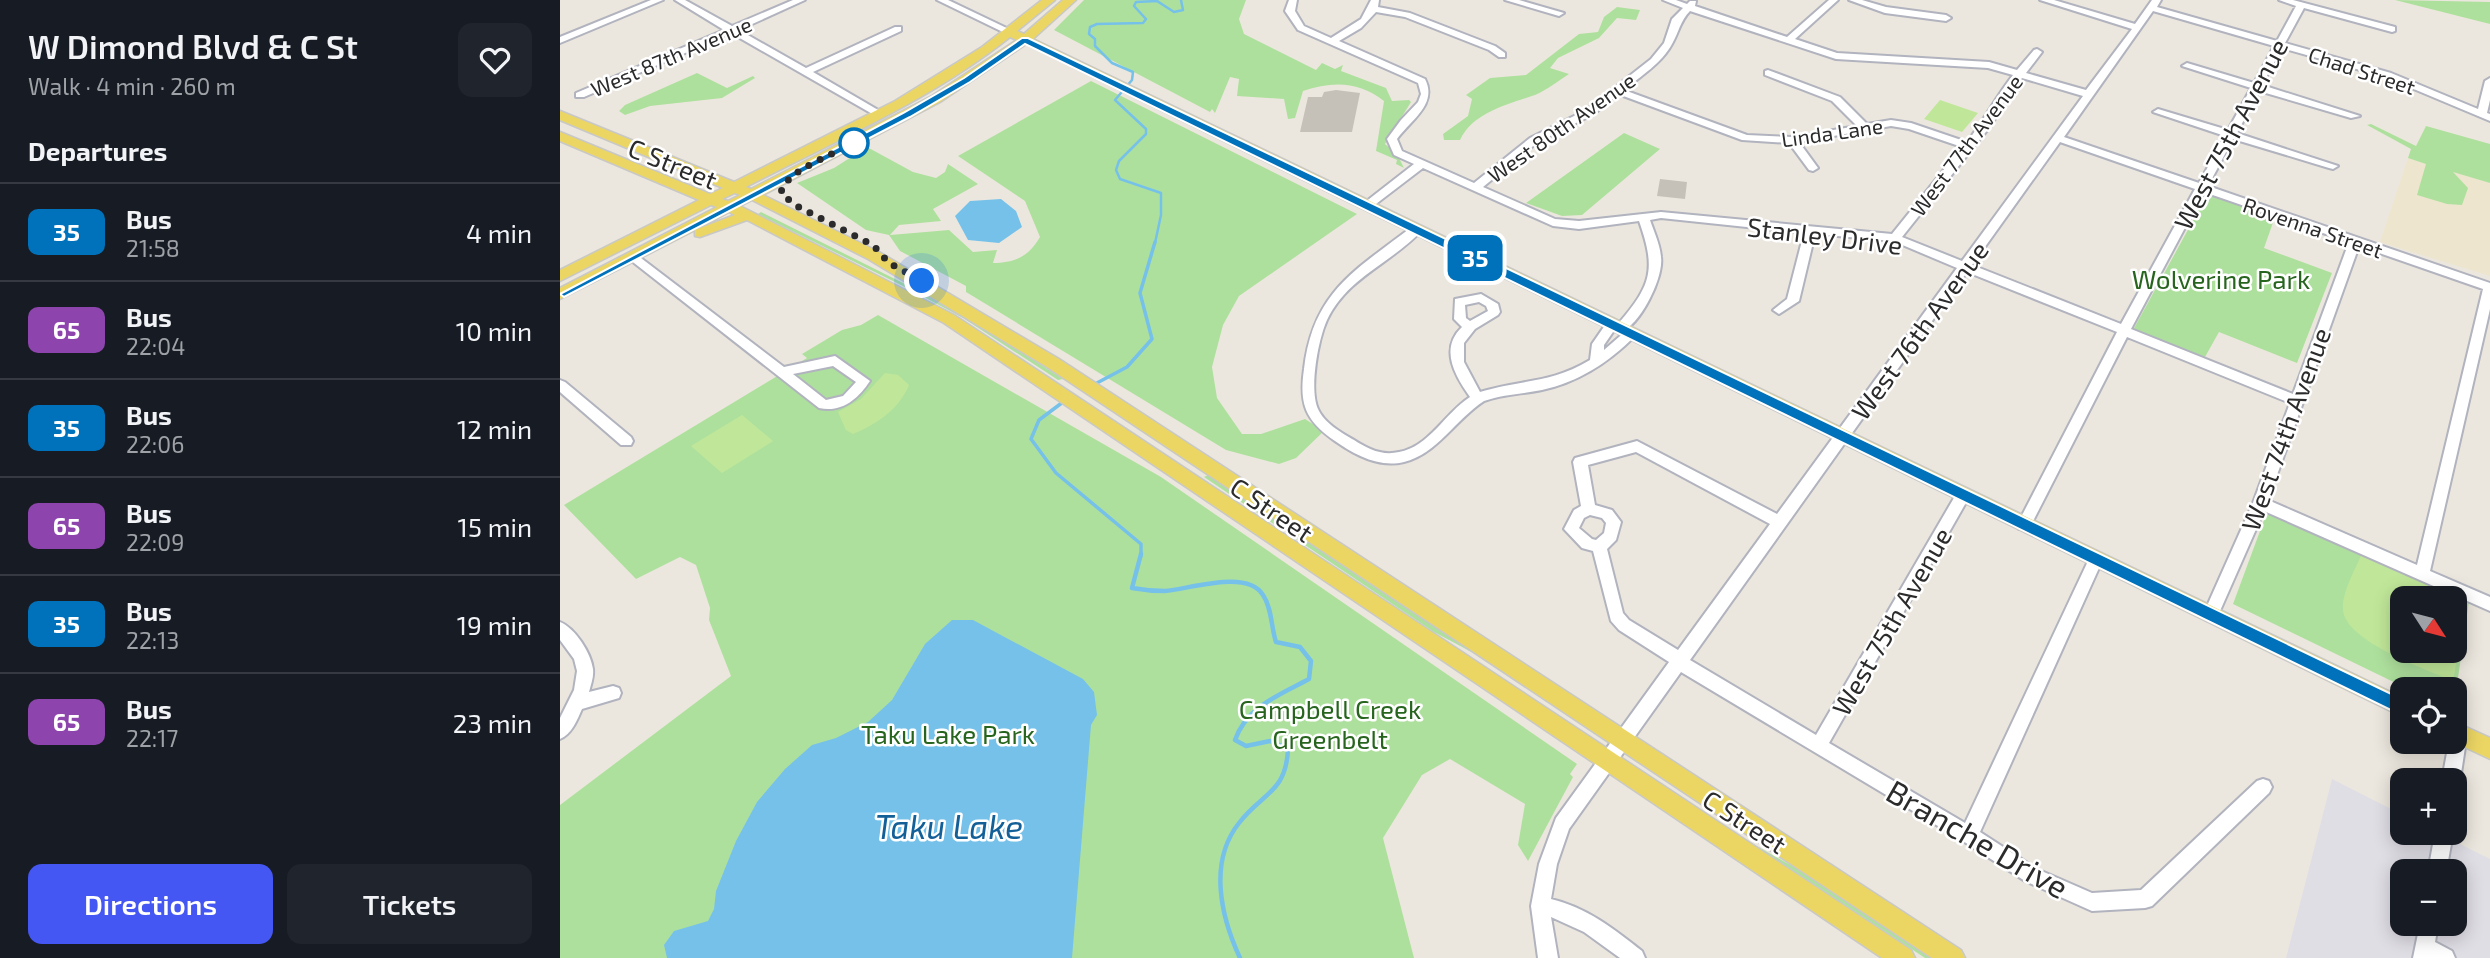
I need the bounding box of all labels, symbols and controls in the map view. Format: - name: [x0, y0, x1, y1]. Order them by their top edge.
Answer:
- street label: West 87th Avenue: [587, 11, 755, 101]
- button: heart: [458, 23, 532, 97]
- text: W Dimond Blvd & C St: [28, 26, 358, 66]
- street label: West 75th Avenue: [2167, 33, 2293, 235]
- street label: Chad Street: [2305, 41, 2419, 99]
- street label: West 80th Avenue: [1482, 67, 1640, 187]
- street label: West 77th Avenue: [1905, 69, 2027, 221]
- text: Walk · 4 min · 260 m: [28, 72, 236, 100]
- street label: Linda Lane: [1780, 113, 1884, 151]
- unlabelled marker: [839, 128, 869, 158]
- street label: C Street: [624, 131, 722, 195]
- text: Departures: [28, 135, 167, 166]
- street label: Rovenna Street: [2240, 191, 2386, 263]
- text: Bus: [126, 203, 172, 234]
- street label: Stanley Drive: [1746, 210, 1904, 260]
- text: 35: [53, 217, 80, 246]
- text: 4 min: [466, 217, 532, 248]
- text: 21:58: [126, 234, 180, 262]
- line badge: 35: [1444, 235, 1506, 281]
- street label: West 76th Avenue: [1844, 235, 1994, 425]
- text: 35: [1462, 243, 1488, 272]
- your location: [904, 263, 939, 298]
- park label: Wolverine Park: [2132, 263, 2310, 294]
- text: Bus: [126, 301, 172, 332]
- text: 65: [53, 315, 80, 344]
- text: 10 min: [456, 315, 532, 346]
- street label: West 74th Avenue: [2234, 323, 2336, 535]
- text: 22:04: [126, 332, 185, 360]
- text: Bus: [126, 399, 172, 430]
- text: 35: [53, 413, 80, 442]
- text: 12 min: [457, 413, 532, 444]
- text: 22:06: [126, 430, 184, 458]
- street label: C Street: [1225, 470, 1319, 548]
- text: Bus: [126, 497, 172, 528]
- text: 65: [53, 511, 80, 540]
- text: 15 min: [458, 511, 532, 542]
- street label: West 75th Avenue: [1825, 522, 1957, 720]
- text: 22:09: [126, 528, 184, 556]
- north arrow: [2390, 586, 2468, 663]
- map controls: [2390, 586, 2467, 936]
- text: Bus: [126, 595, 172, 626]
- text: 35: [53, 609, 80, 638]
- text: 19 min: [457, 609, 532, 640]
- text: 22:13: [126, 626, 179, 654]
- button: locate: [2390, 677, 2467, 754]
- text: Bus: [126, 693, 172, 724]
- park label: Campbell Creek Greenbelt: [1239, 693, 1421, 754]
- text: 65: [53, 707, 80, 736]
- text: 23 min: [453, 707, 532, 738]
- park label: Taku Lake Park: [861, 718, 1035, 749]
- text: 22:17: [126, 724, 178, 752]
- button: +: [2390, 768, 2467, 845]
- street label: Branche Drive: [1880, 771, 2076, 905]
- street label: C Street: [1698, 783, 1792, 859]
- water label: Taku Lake: [875, 806, 1023, 846]
- button: −: [2390, 859, 2467, 936]
- button: Directions: [28, 864, 273, 944]
- button: Tickets: [287, 864, 532, 944]

